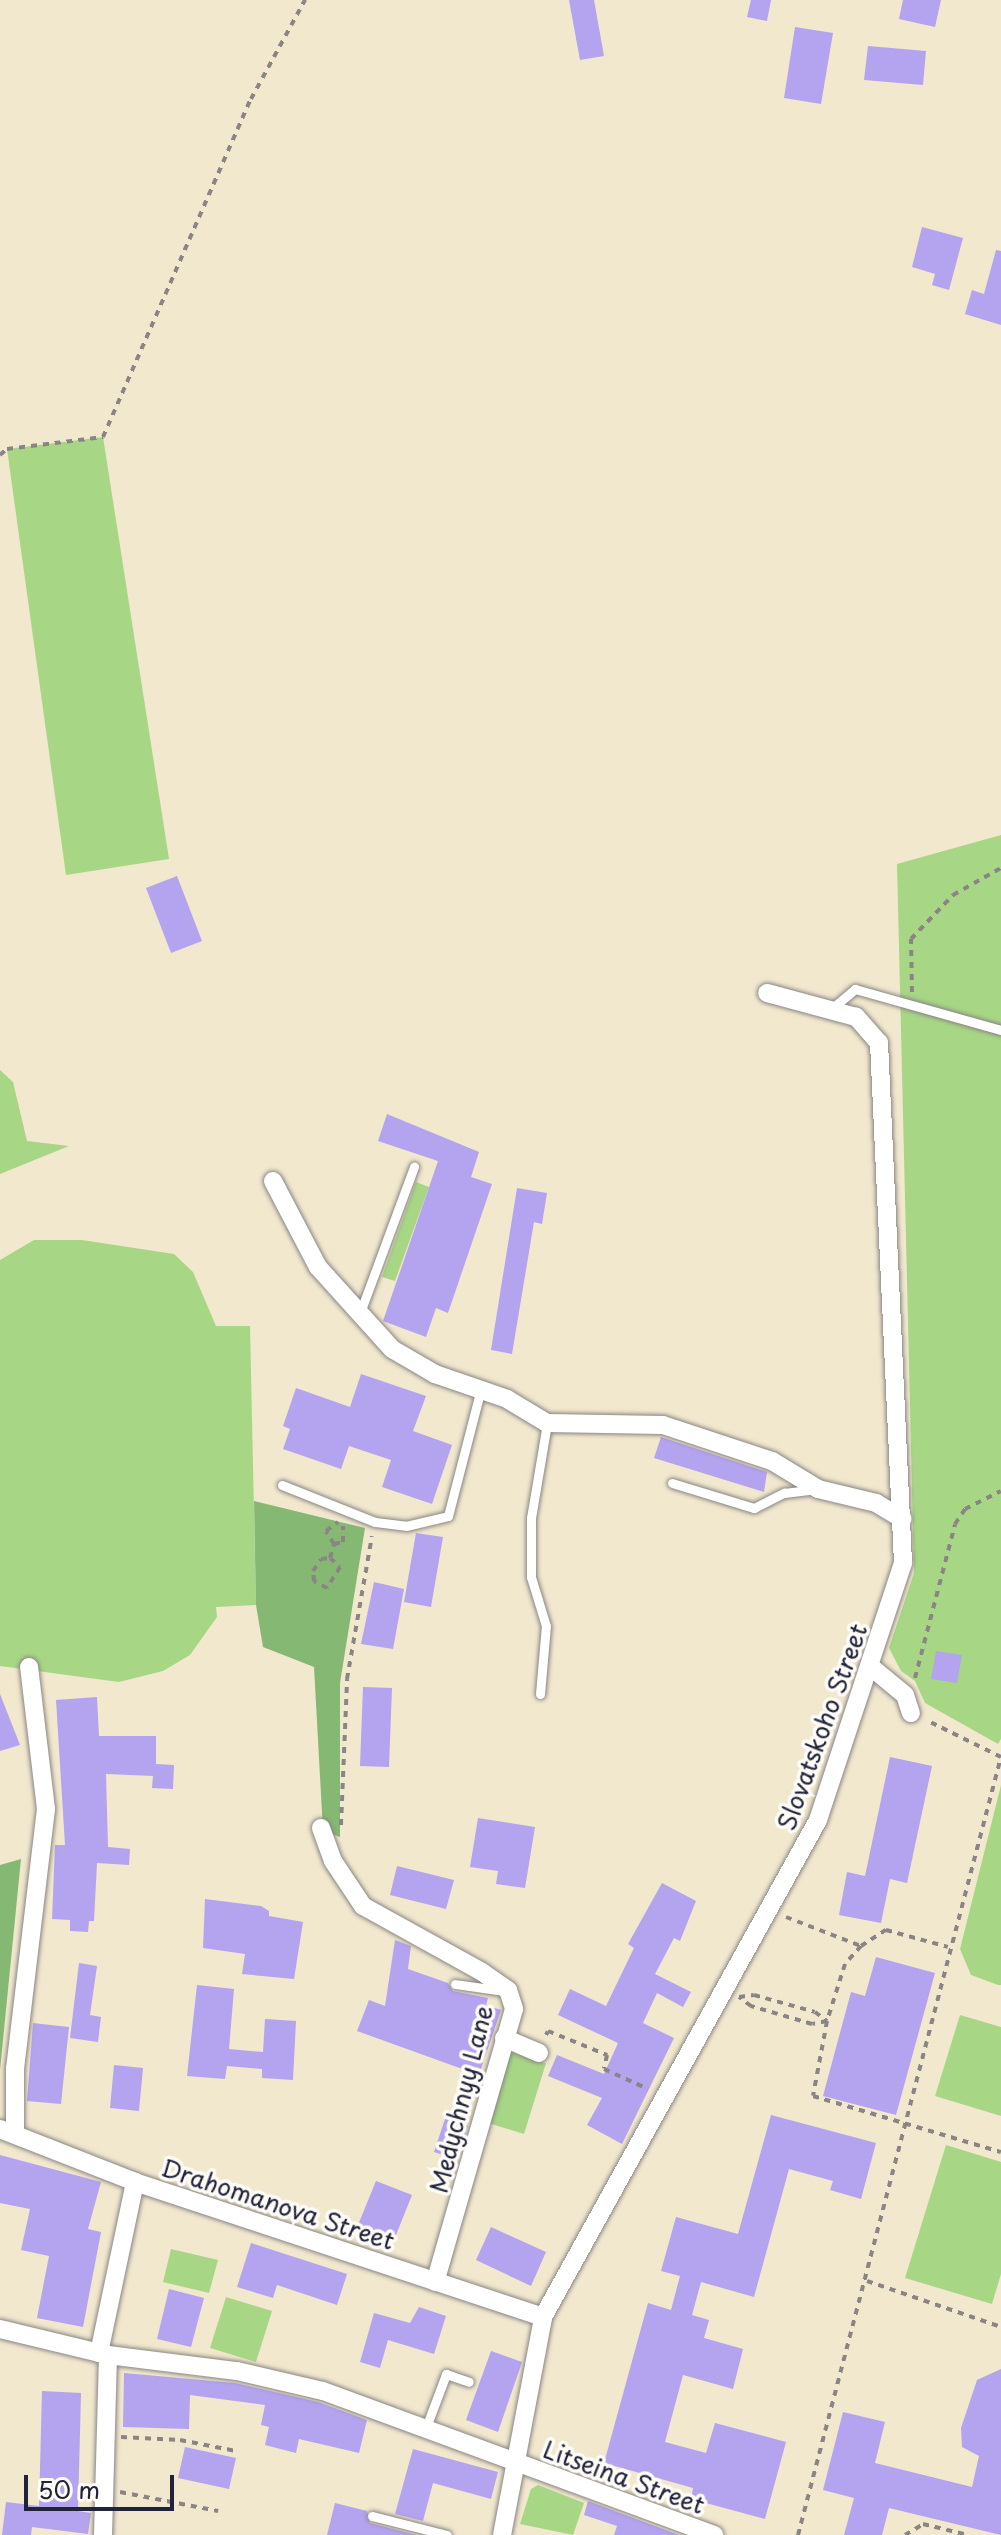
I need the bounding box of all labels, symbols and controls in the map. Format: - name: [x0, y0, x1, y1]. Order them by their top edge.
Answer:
- street label: Slovatskoho Street: [771, 1620, 873, 1834]
- street label: Medychnyy Lane: [424, 2001, 498, 2197]
- street label: Drahomanova Street: [158, 2153, 398, 2255]
- street label: Litseina Street: [540, 2435, 708, 2519]
- scale bar: [28, 2459, 178, 2509]
- text: 50 m: [38, 2471, 100, 2507]

